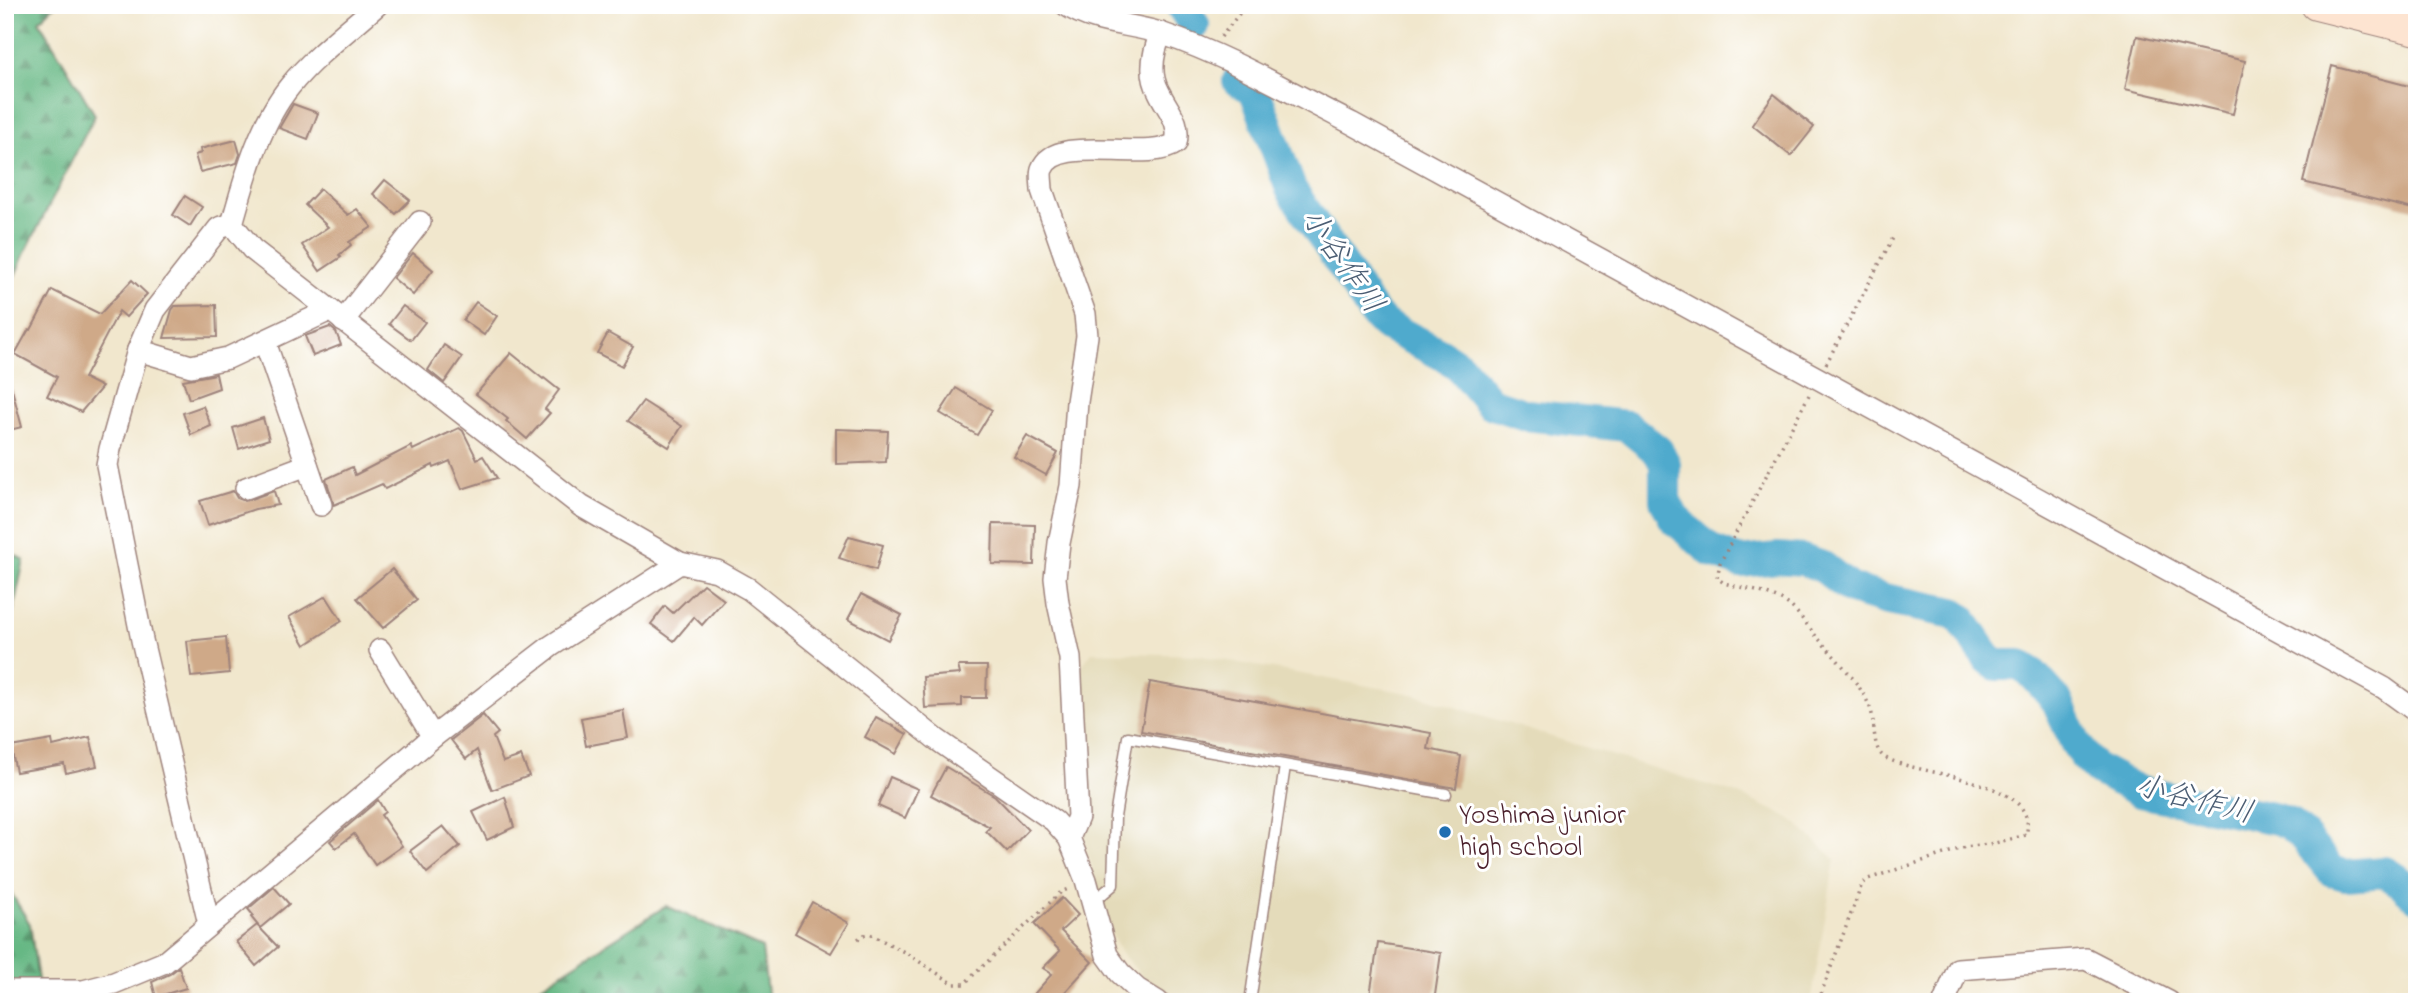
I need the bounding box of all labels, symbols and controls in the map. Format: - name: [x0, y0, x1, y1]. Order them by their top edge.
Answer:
- water label: 小谷作川: [1289, 200, 1393, 324]
- water label: 小谷作川: [2130, 765, 2258, 837]
- place label: Yoshima junior high school: [1459, 796, 1626, 869]
- marker: Yoshima junior high school: [1437, 824, 1453, 840]

